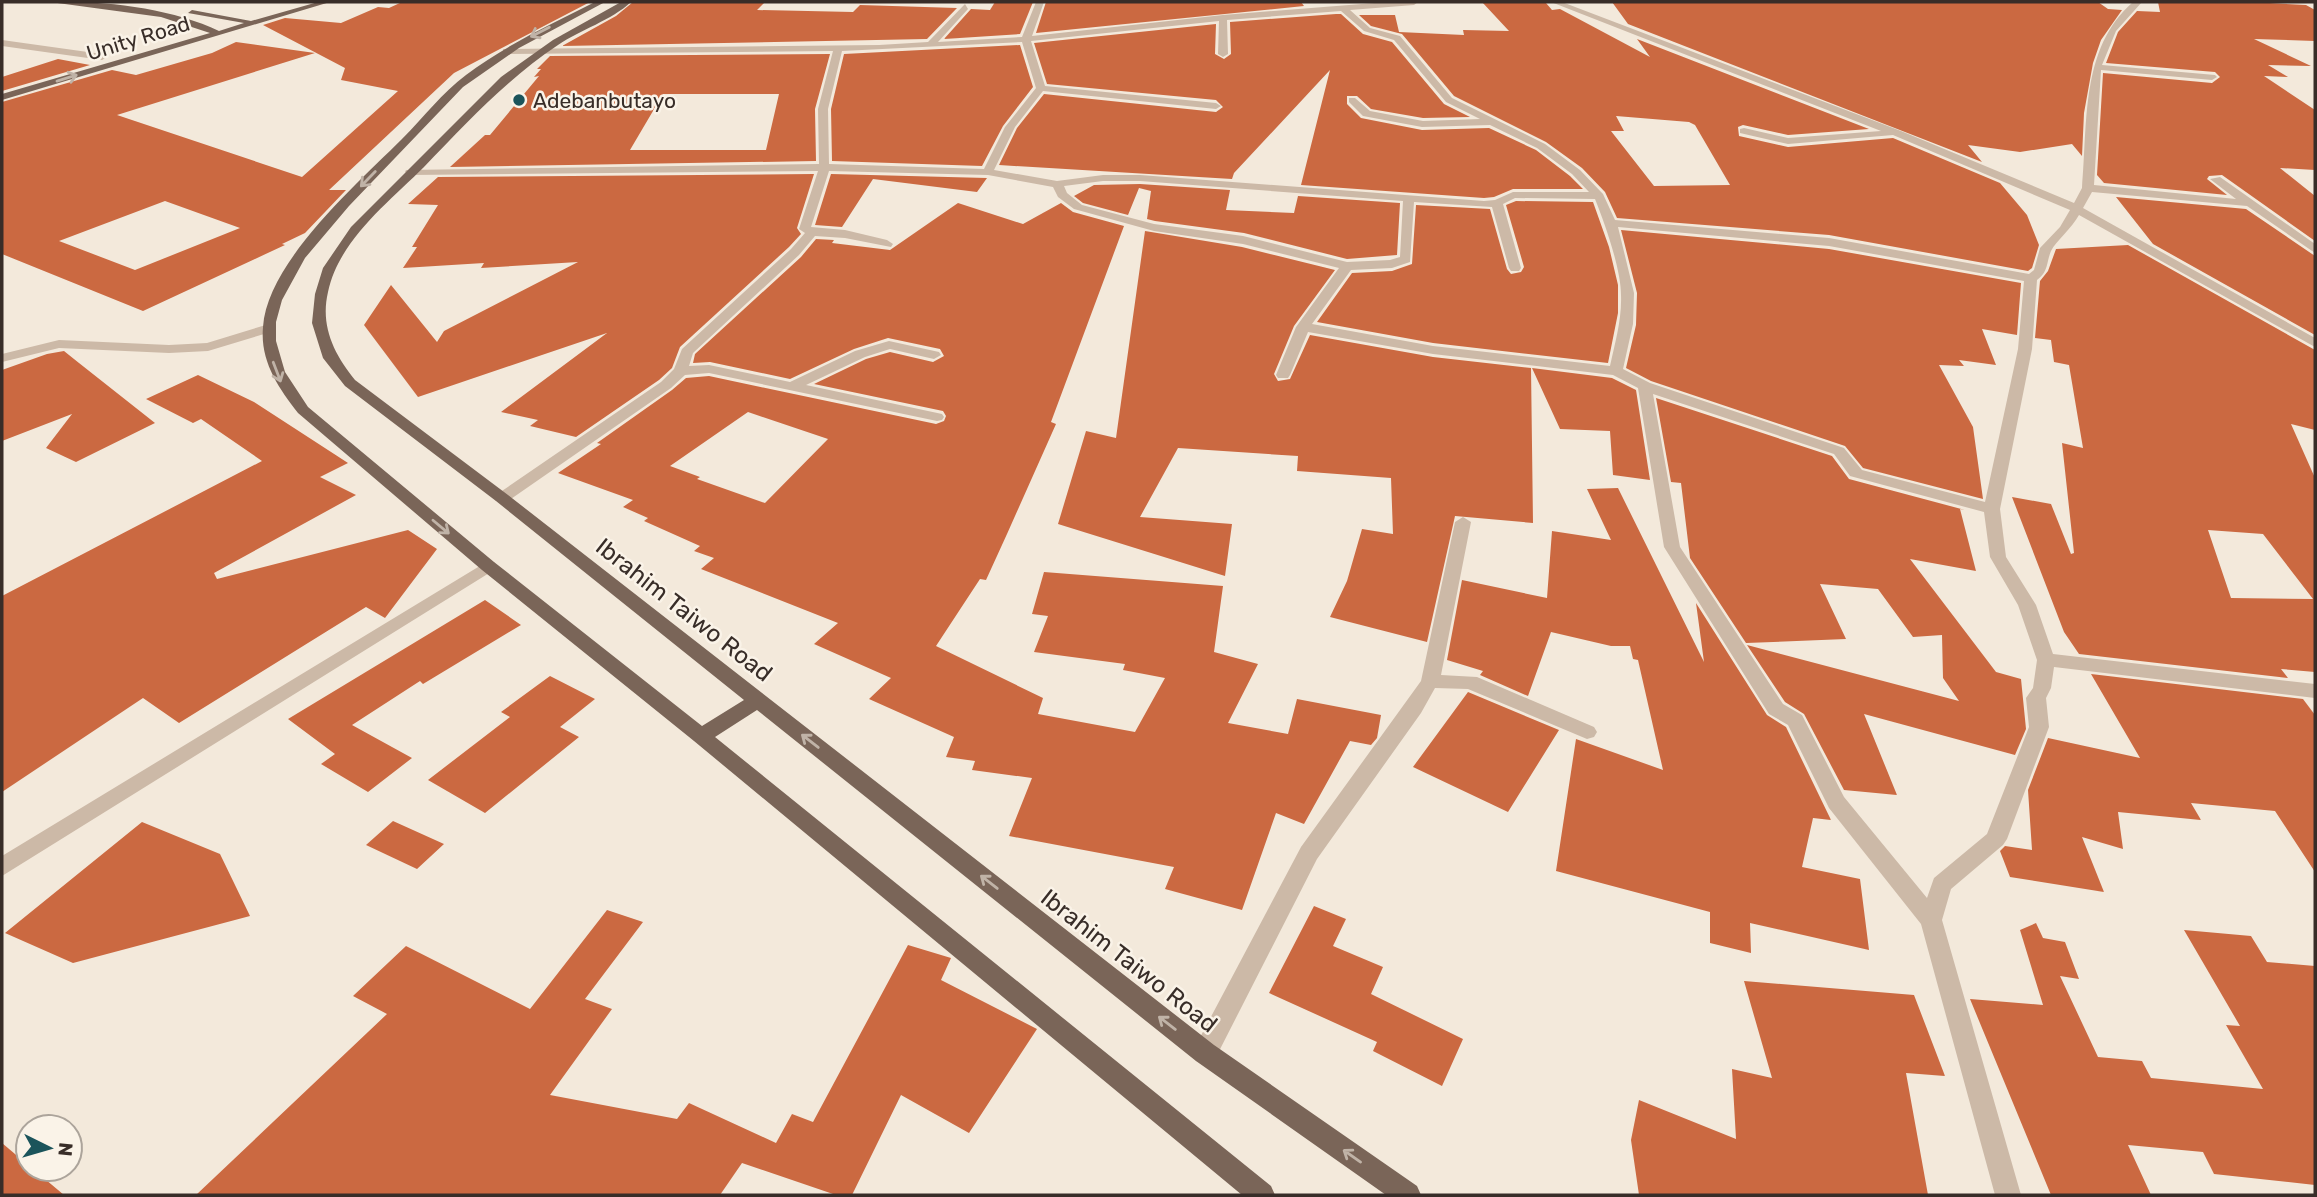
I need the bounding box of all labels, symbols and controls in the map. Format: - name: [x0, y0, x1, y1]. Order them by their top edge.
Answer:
- street label: Unity Road: [83, 10, 193, 66]
- one-way arrow: [530, 26, 551, 40]
- one-way arrow: [56, 70, 78, 83]
- place label: Adebanbutayo: [533, 88, 676, 113]
- marker: Adebanbutayo: [511, 92, 527, 108]
- one-way arrow: [360, 170, 377, 187]
- one-way arrow: [272, 360, 285, 382]
- one-way arrow: [432, 519, 450, 534]
- street label: Ibrahim Taiwo Road: [590, 532, 778, 688]
- one-way arrow: [802, 733, 820, 748]
- one-way arrow: [980, 874, 998, 889]
- street label: Ibrahim Taiwo Road: [1035, 883, 1223, 1039]
- one-way arrow: [1159, 1015, 1177, 1030]
- north arrow: [14, 1113, 84, 1183]
- text: N: [53, 1142, 77, 1157]
- one-way arrow: [1343, 1149, 1362, 1163]

